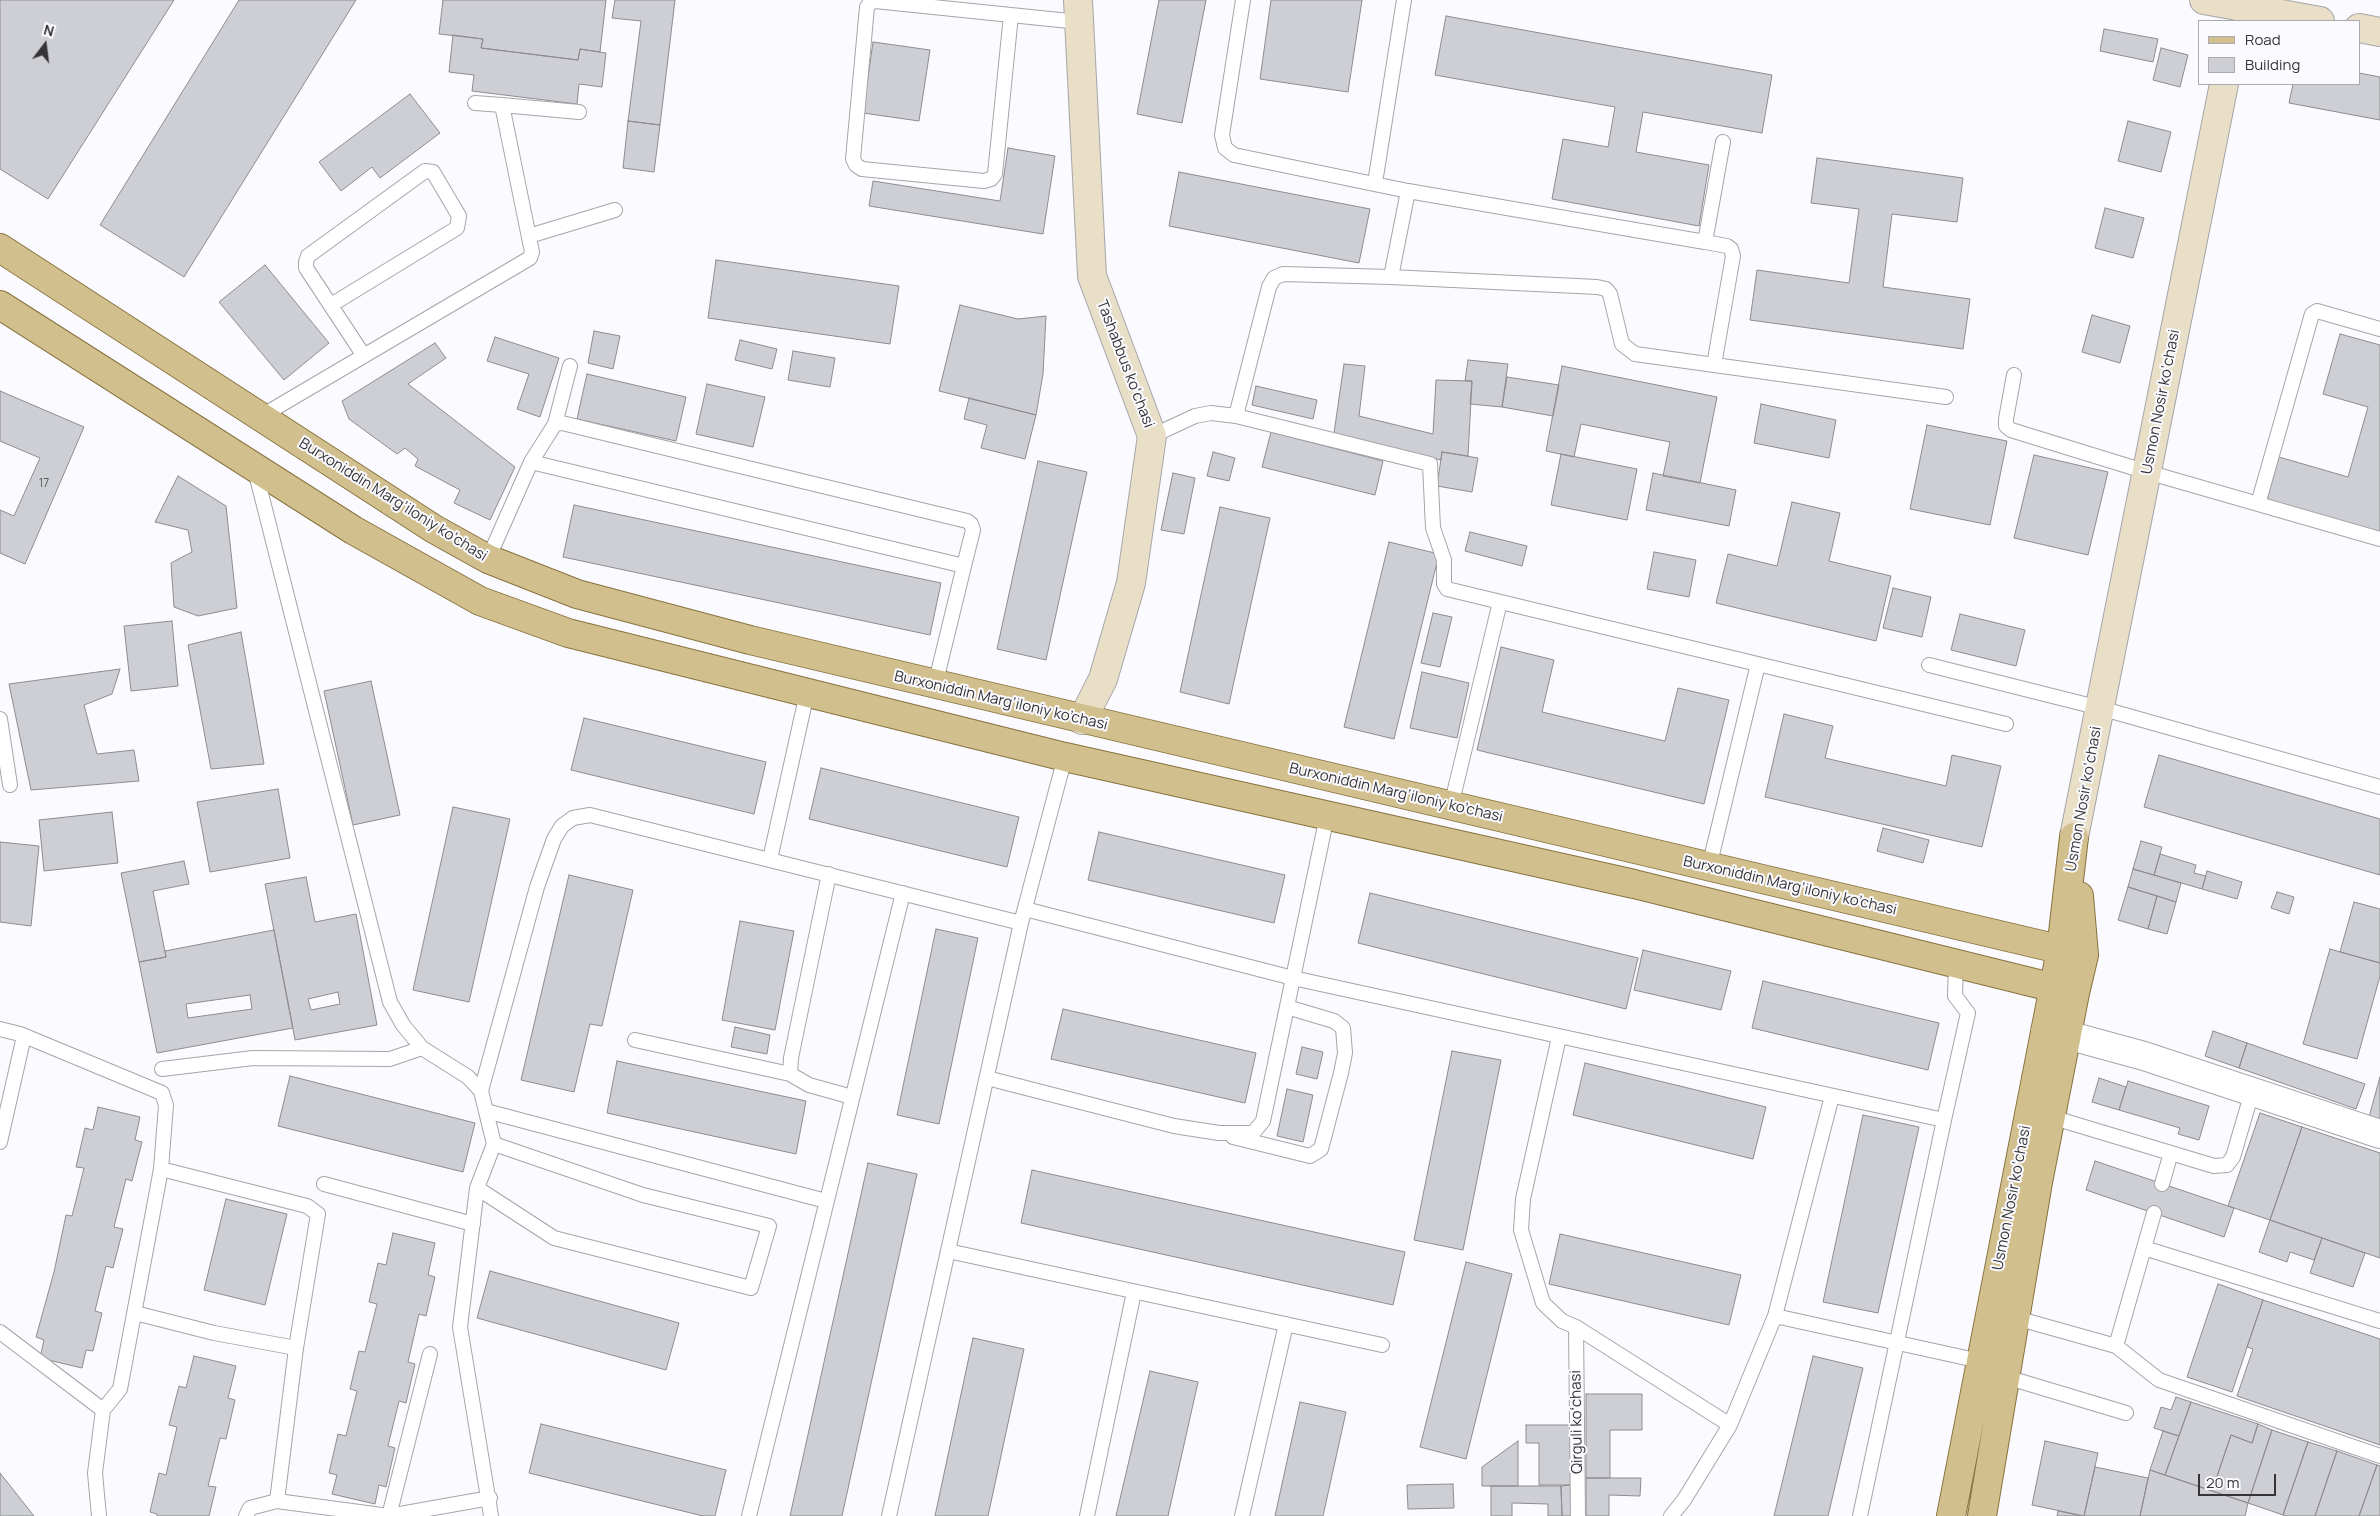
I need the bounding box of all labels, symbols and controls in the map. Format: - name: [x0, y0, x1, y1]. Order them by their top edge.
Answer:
- north arrow: [20, 20, 70, 70]
- text: N: [42, 20, 56, 41]
- legend: [2198, 20, 2360, 85]
- text: Road: [2245, 29, 2281, 50]
- text: Building: [2245, 54, 2300, 75]
- street label: Tashabbus koʻchasi: [1092, 298, 1158, 430]
- street label: Usmon Nosir ko‘chasi: [2138, 328, 2184, 476]
- street label: Burxoniddin Marg’iloniy ko’chasi: [296, 434, 490, 566]
- house number: 17: [39, 477, 49, 491]
- street label: Burxoniddin Marg’iloniy ko’chasi: [893, 668, 1109, 734]
- street label: Usmon Nosir ko‘chasi: [2062, 725, 2106, 873]
- street label: Burxoniddin Marg’iloniy ko’chasi: [1288, 760, 1504, 826]
- street label: Burxoniddin Marg’iloniy ko’chasi: [1682, 853, 1898, 919]
- street label: Usmon Nosir ko‘chasi: [1989, 1124, 2035, 1272]
- street label: Qirguli koʻchasi: [1567, 1370, 1587, 1474]
- scale bar: [2200, 1464, 2278, 1496]
- text: 20 m: [2206, 1472, 2239, 1493]

